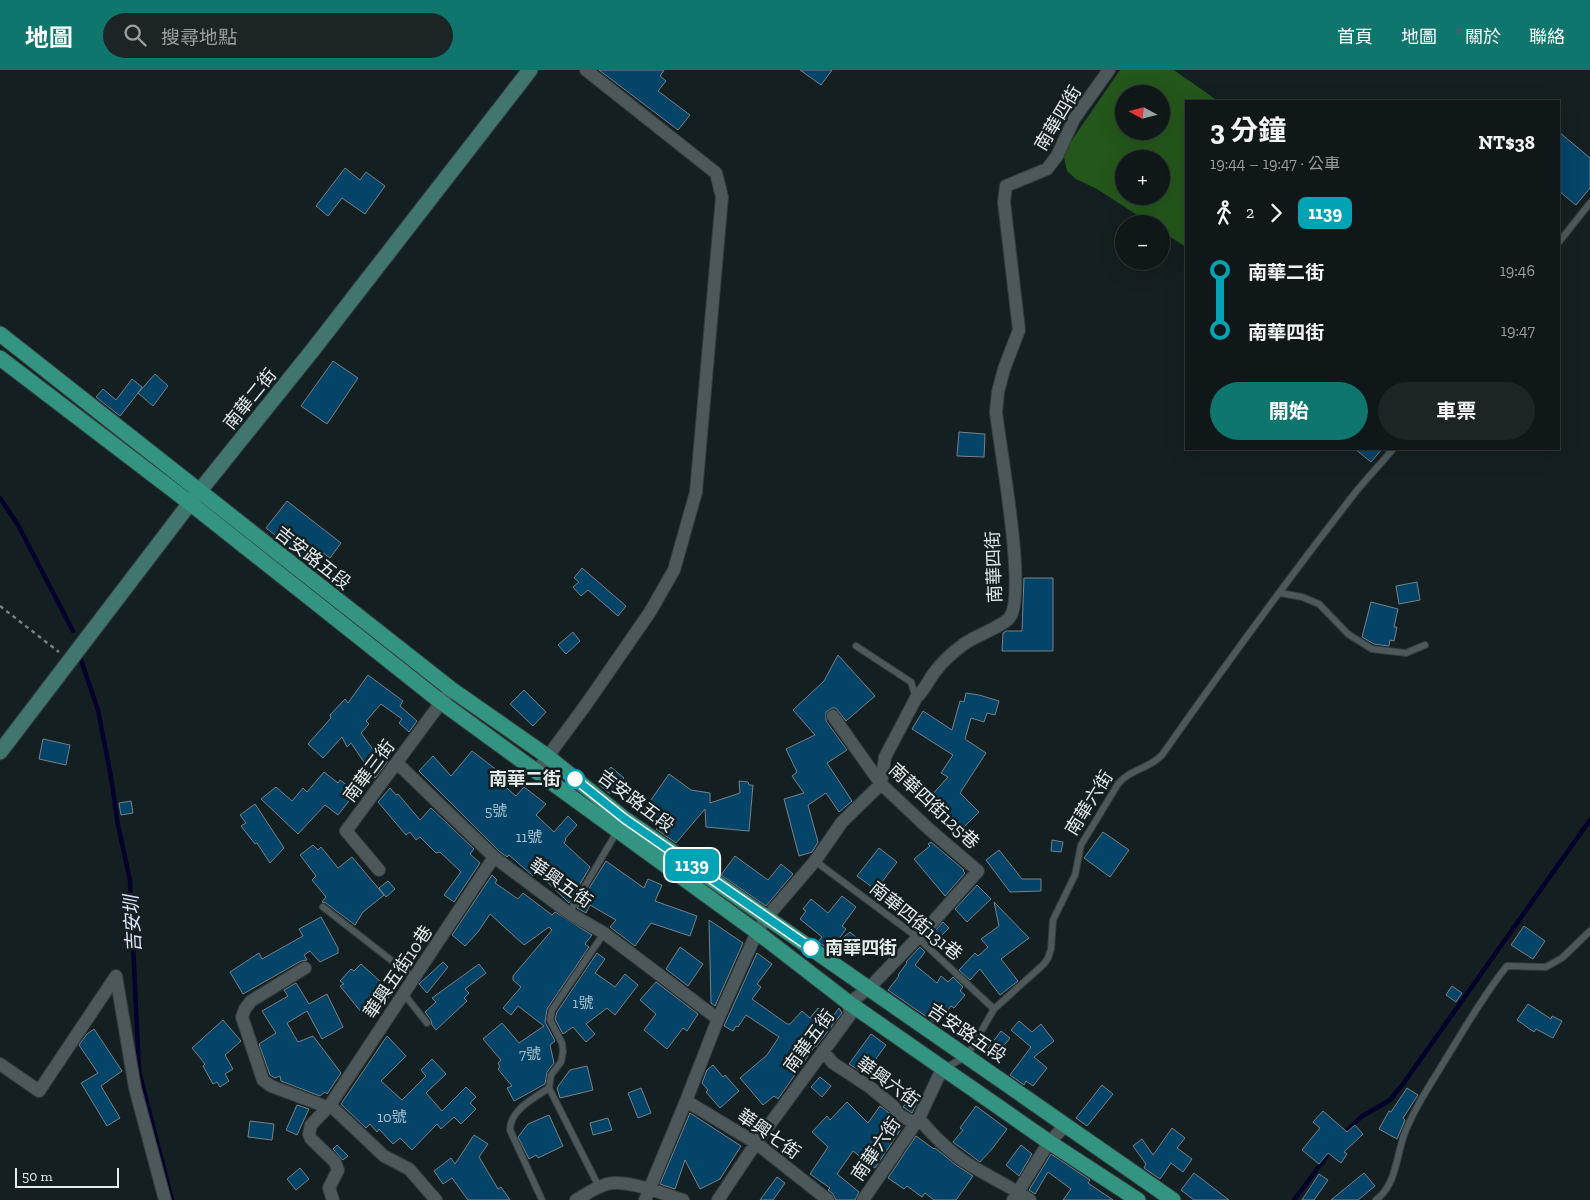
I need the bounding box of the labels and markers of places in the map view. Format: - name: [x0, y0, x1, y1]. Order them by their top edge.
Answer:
- place label: 南華二街: [489, 768, 561, 790]
- marker: 南華二街: [565, 769, 585, 789]
- place label: 南華四街: [825, 937, 897, 959]
- marker: 南華四街: [801, 938, 821, 958]

